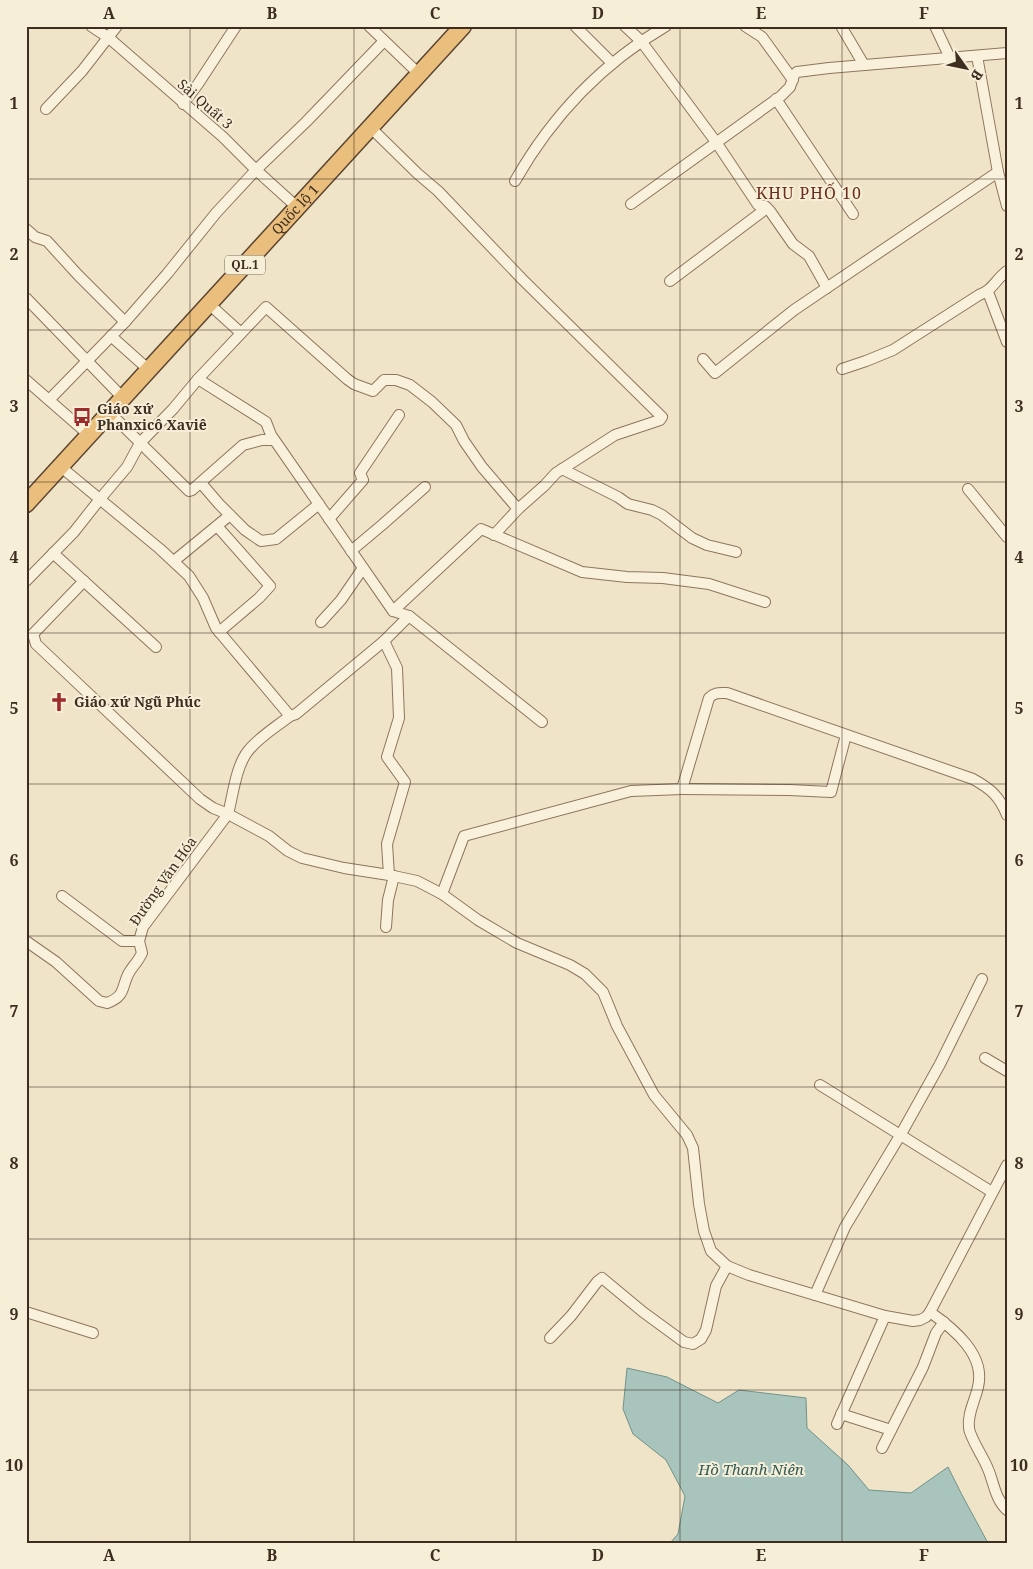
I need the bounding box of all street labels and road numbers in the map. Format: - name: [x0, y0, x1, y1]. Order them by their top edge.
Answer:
- street label: Sài Quất 3: [174, 74, 237, 133]
- street label: Quốc lộ 1: [267, 180, 323, 238]
- road number: QL.1: [225, 256, 265, 274]
- street label: Đường Văn Hóa: [125, 832, 201, 929]

